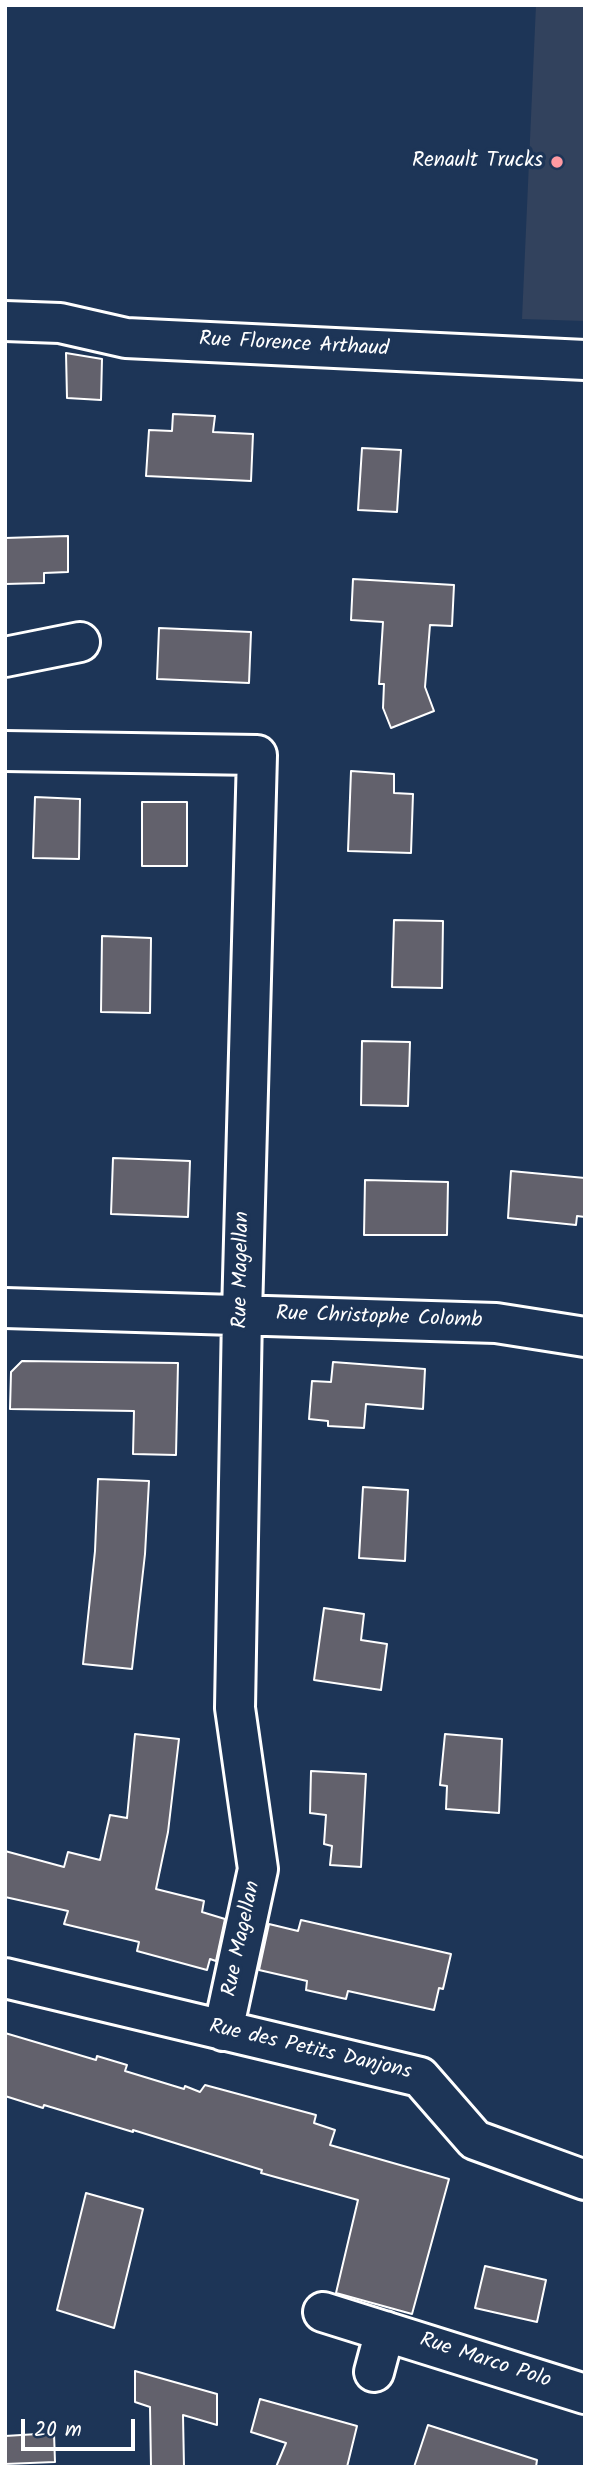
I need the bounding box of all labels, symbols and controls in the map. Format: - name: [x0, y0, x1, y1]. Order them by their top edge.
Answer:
- place label: Renault Trucks: [412, 149, 543, 175]
- marker: Renault Trucks: [549, 154, 565, 170]
- street label: Rue Florence Arthaud: [198, 328, 390, 364]
- street label: Rue Magellan: [229, 1211, 257, 1329]
- street label: Rue Christophe Colomb: [275, 1303, 483, 1335]
- street label: Rue Magellan: [218, 1879, 268, 1999]
- street label: Rue des Petits Danjons: [207, 2015, 413, 2087]
- street label: Rue Marco Polo: [416, 2329, 554, 2395]
- scale bar: [24, 2406, 138, 2450]
- text: 20 m: [34, 2414, 82, 2447]

